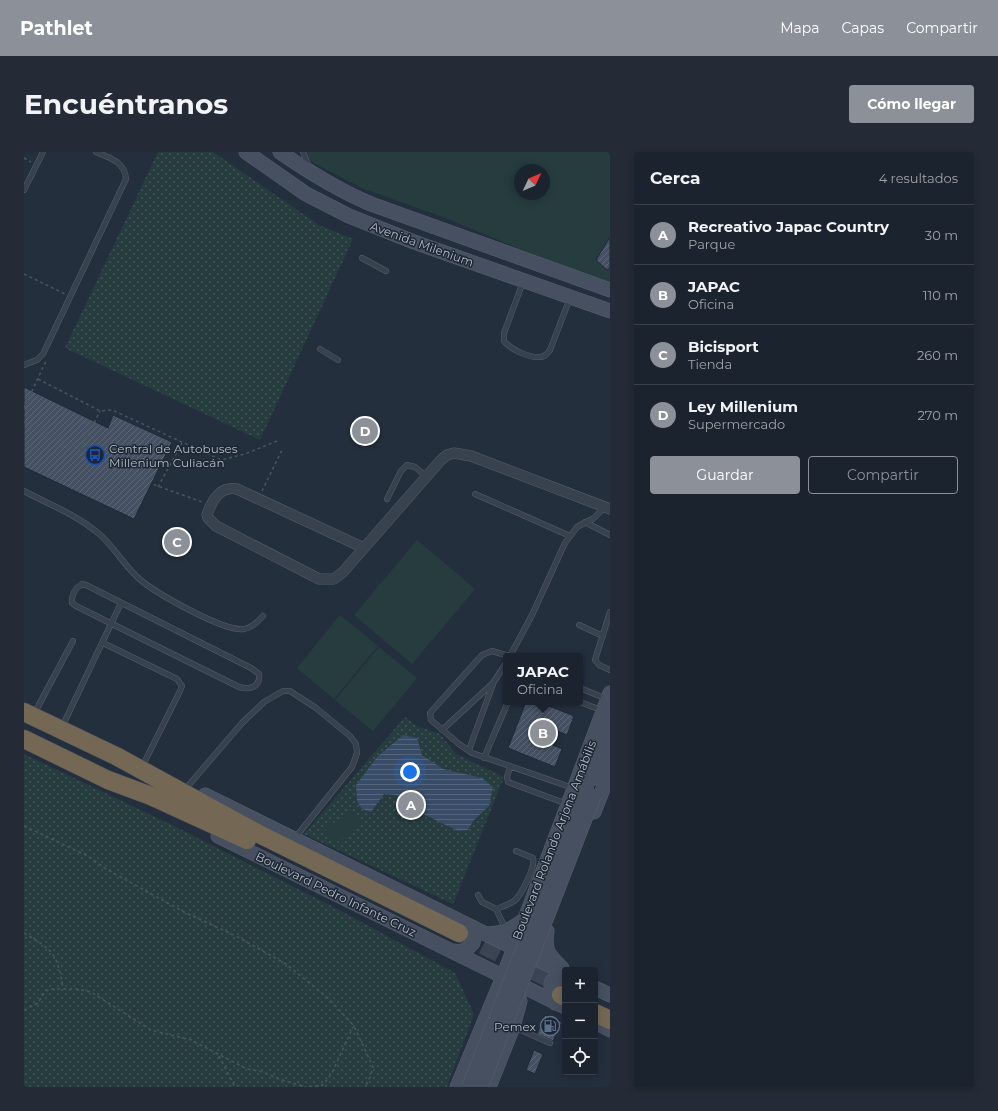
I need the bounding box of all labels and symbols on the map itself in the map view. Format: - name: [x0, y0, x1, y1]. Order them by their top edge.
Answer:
- north arrow: [514, 164, 550, 200]
- street label: Avenida Milenium: [368, 218, 476, 270]
- pin: D: [352, 416, 378, 446]
- place label: Central de Autobuses Millenium Culiacán: [109, 441, 238, 470]
- bus stop icon: Central de Autobuses Millenium Culiacán: [84, 444, 106, 466]
- pin: C: [164, 527, 190, 557]
- pin: B: [530, 718, 556, 748]
- street label: Boulevard Rolando Arjona Amábilis: [509, 738, 599, 942]
- your location: [400, 762, 420, 782]
- pin: A: [398, 790, 424, 820]
- street label: Boulevard Pedro Infante Cruz: [253, 848, 419, 940]
- fuel station icon: Pemex: [539, 1015, 561, 1037]
- place label: Pemex: [494, 1019, 537, 1034]

